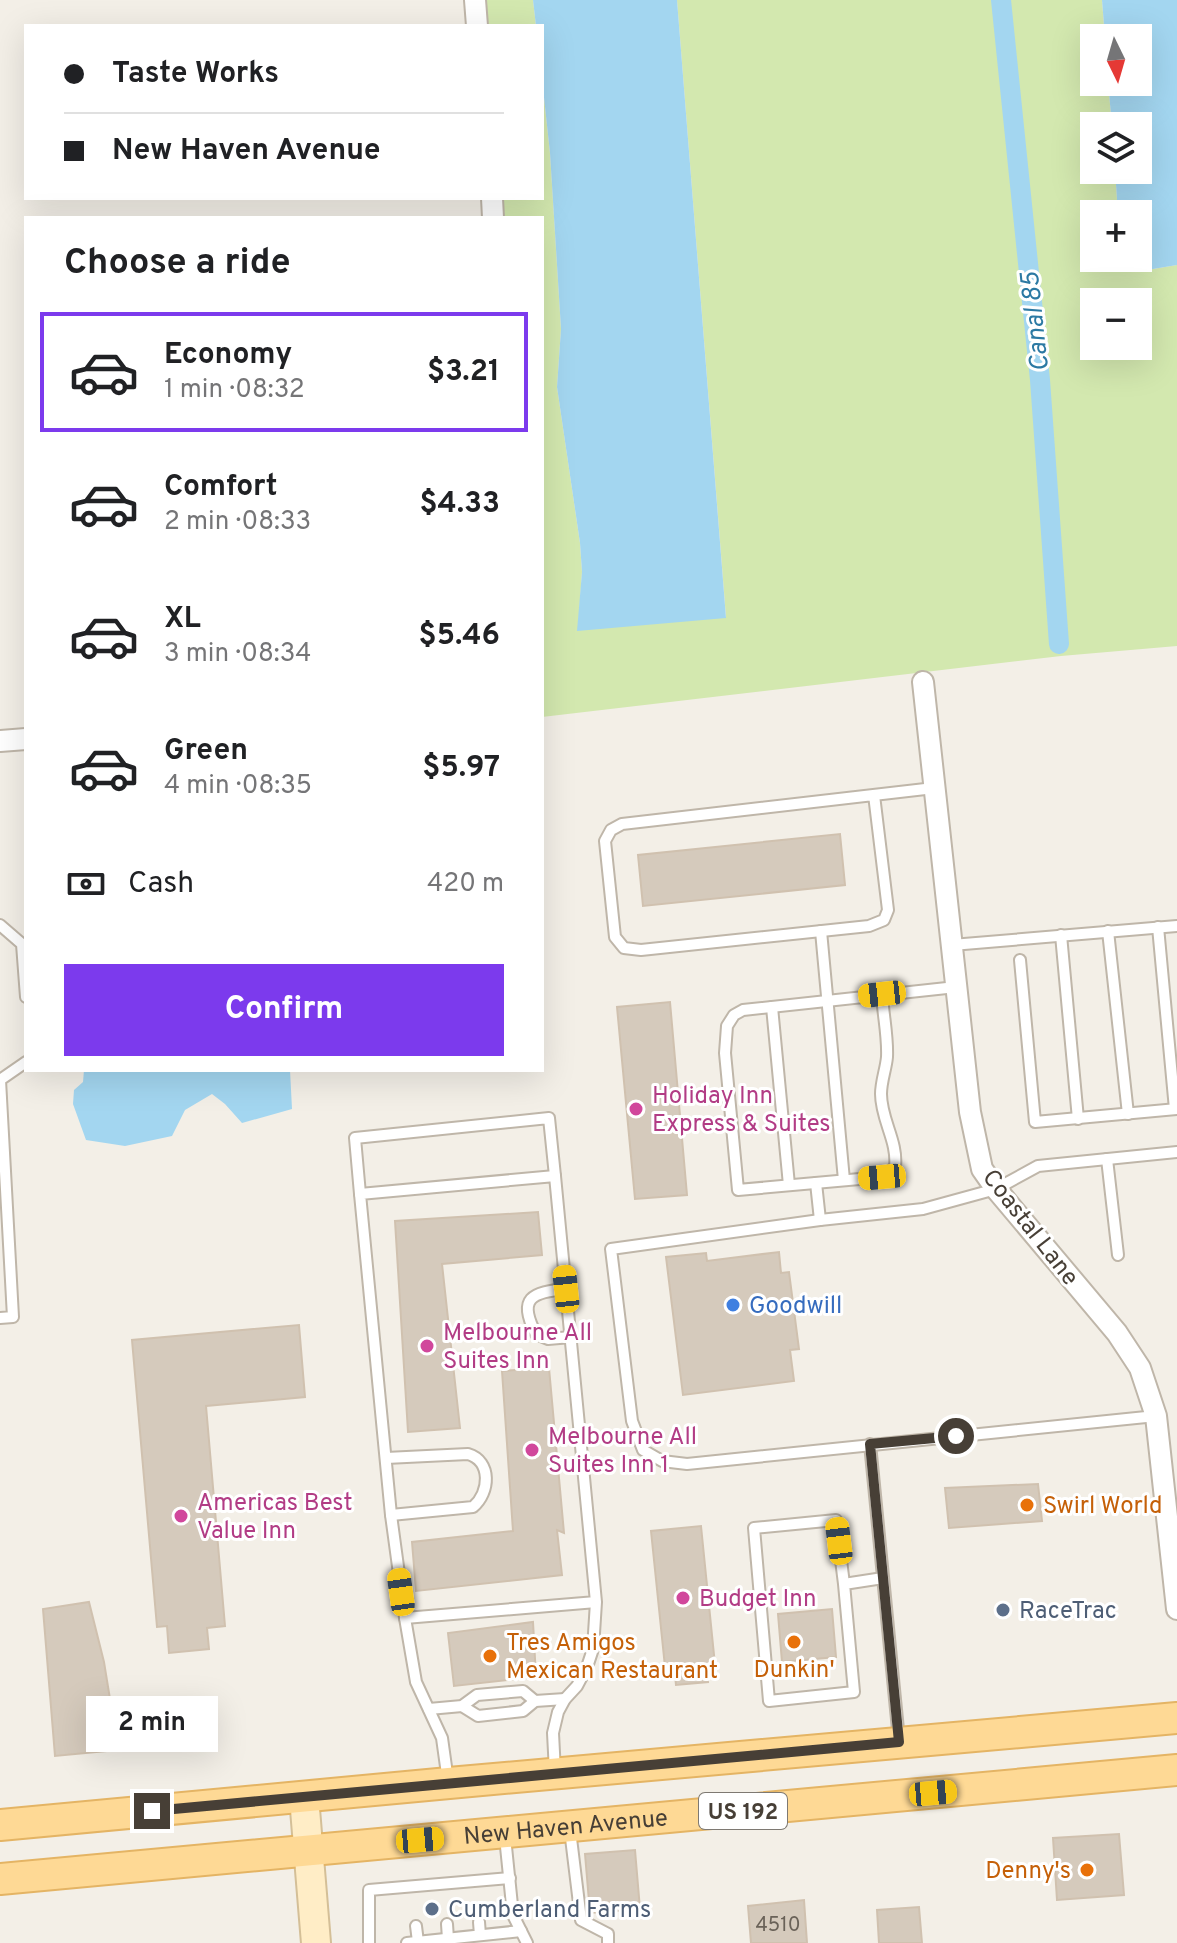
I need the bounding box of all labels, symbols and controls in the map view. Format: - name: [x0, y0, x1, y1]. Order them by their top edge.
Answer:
- north arrow: [1080, 24, 1152, 96]
- map controls: [1080, 24, 1152, 360]
- text: Taste Works: [112, 56, 279, 93]
- button: layers: [1080, 112, 1152, 184]
- text: New Haven Avenue: [112, 133, 380, 170]
- button: +: [1080, 200, 1152, 272]
- text: Choose a ride: [64, 241, 290, 287]
- water label: Canal 85: [1015, 270, 1058, 373]
- button: −: [1080, 288, 1152, 360]
- icon: car: [68, 336, 140, 408]
- text: Economy: [164, 337, 292, 374]
- text: $3.21: [427, 354, 500, 391]
- text: 1 min · 08:32: [164, 374, 305, 407]
- icon: car: [68, 468, 140, 540]
- text: Comfort: [164, 469, 277, 506]
- text: $4.33: [419, 486, 500, 523]
- text: 2 min · 08:33: [164, 506, 311, 539]
- icon: car: [68, 600, 140, 672]
- text: XL: [164, 601, 201, 638]
- text: $5.46: [419, 618, 500, 655]
- text: 3 min · 08:34: [164, 638, 311, 671]
- icon: car: [68, 732, 140, 804]
- text: Green: [164, 733, 248, 770]
- text: $5.97: [422, 750, 500, 787]
- text: 4 min · 08:35: [164, 770, 312, 803]
- icon: cash: [64, 862, 108, 906]
- text: Cash: [128, 866, 194, 903]
- text: 420 m: [427, 868, 504, 901]
- button: Confirm: [64, 964, 504, 1056]
- car: [857, 980, 907, 1008]
- place label: Holiday Inn Express & Suites: [652, 1082, 831, 1140]
- marker: Holiday Inn Express & Suites: [627, 1100, 645, 1118]
- car: [857, 1163, 907, 1191]
- street label: Coastal Lane: [975, 1164, 1084, 1292]
- car: [552, 1264, 580, 1314]
- place label: Goodwill: [749, 1292, 842, 1322]
- marker: Goodwill: [724, 1296, 742, 1314]
- place label: Melbourne All Suites Inn: [443, 1319, 592, 1377]
- marker: Melbourne All Suites Inn: [418, 1337, 436, 1355]
- route start: [938, 1418, 974, 1454]
- place label: Melbourne All Suites Inn 1: [548, 1423, 697, 1481]
- marker: Melbourne All Suites Inn 1: [523, 1441, 541, 1459]
- place label: Americas Best Value Inn: [197, 1489, 352, 1547]
- place label: Swirl World: [1043, 1492, 1162, 1522]
- marker: Swirl World: [1018, 1496, 1036, 1514]
- marker: Americas Best Value Inn: [172, 1507, 190, 1525]
- car: [824, 1516, 854, 1566]
- car: [386, 1567, 416, 1617]
- place label: Budget Inn: [699, 1585, 817, 1615]
- marker: Budget Inn: [674, 1589, 692, 1607]
- place label: RaceTrac: [1019, 1597, 1117, 1627]
- marker: RaceTrac: [994, 1601, 1012, 1619]
- place label: Tres Amigos Mexican Restaurant: [506, 1629, 718, 1687]
- marker: Dunkin': [785, 1633, 803, 1651]
- marker: Tres Amigos Mexican Restaurant: [481, 1647, 499, 1665]
- place label: Dunkin': [753, 1656, 835, 1686]
- callout: 2 min: [86, 1695, 218, 1751]
- text: 2 min: [118, 1707, 186, 1740]
- car: [908, 1779, 958, 1807]
- route end: [134, 1793, 170, 1829]
- road number: US 192: [699, 1793, 787, 1829]
- street label: New Haven Avenue: [462, 1804, 669, 1853]
- car: [395, 1826, 445, 1854]
- place label: Denny's: [985, 1857, 1071, 1887]
- marker: Denny's: [1078, 1861, 1096, 1879]
- place label: Cumberland Farms: [448, 1896, 651, 1926]
- marker: Cumberland Farms: [423, 1900, 441, 1918]
- house number: 4510: [755, 1913, 801, 1939]

